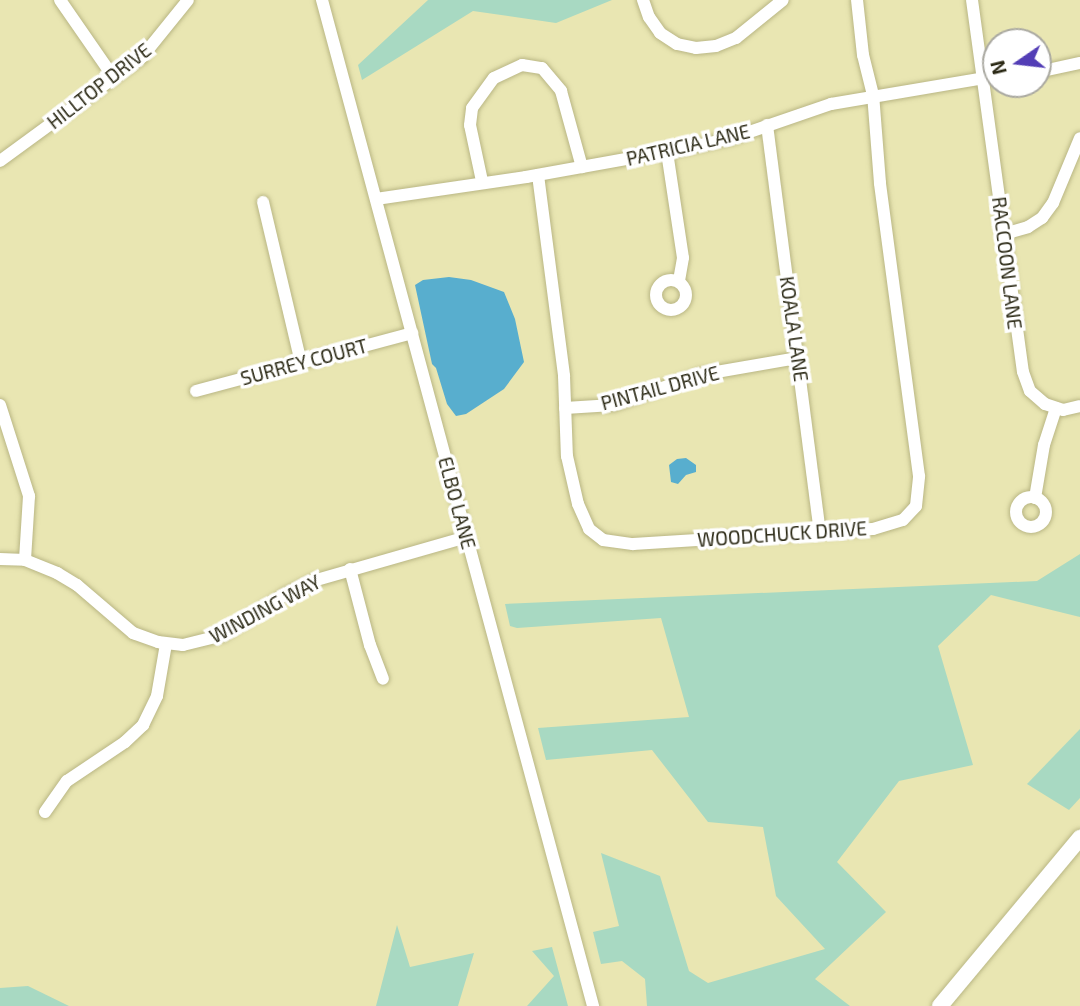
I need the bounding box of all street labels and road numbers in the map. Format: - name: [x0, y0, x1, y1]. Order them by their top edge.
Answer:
- street label: HILLTOP DRIVE: [42, 38, 156, 134]
- street label: PATRICIA LANE: [624, 120, 752, 170]
- street label: RACCOON LANE: [988, 195, 1026, 331]
- street label: KOALA LANE: [775, 275, 813, 383]
- street label: SURREY COURT: [238, 334, 370, 390]
- street label: PINTAIL DRIVE: [598, 361, 722, 415]
- street label: ELBO LANE: [434, 454, 480, 552]
- street label: WOODCHUCK DRIVE: [696, 517, 868, 551]
- street label: WINDING WAY: [205, 570, 325, 648]

